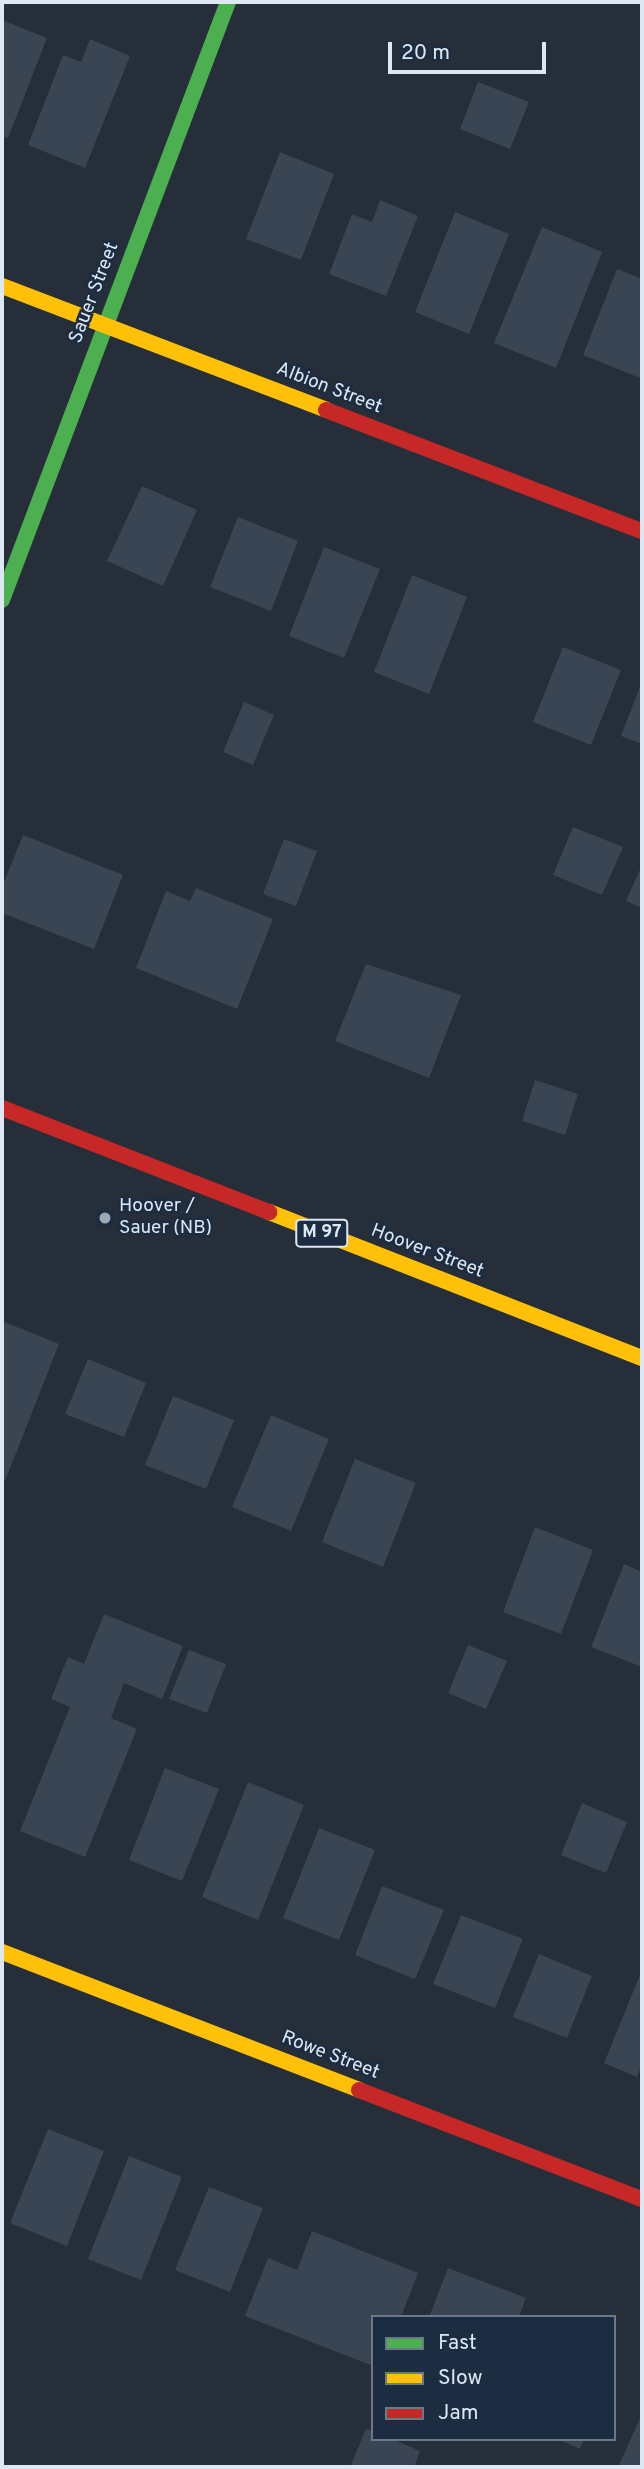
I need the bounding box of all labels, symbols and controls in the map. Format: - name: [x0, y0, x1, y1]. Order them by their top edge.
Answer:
- scale bar: [392, 28, 550, 72]
- text: 20 m: [401, 40, 450, 67]
- street label: Sauer Street: [65, 239, 125, 347]
- street label: Albion Street: [273, 358, 385, 420]
- place label: Hoover / Sauer (NB): [119, 1196, 212, 1240]
- marker: Hoover / Sauer (NB): [97, 1210, 113, 1226]
- road number: M 97: [294, 1218, 350, 1248]
- street label: Hoover Street: [367, 1220, 487, 1284]
- street label: Rowe Street: [278, 2027, 382, 2085]
- legend: [371, 2315, 616, 2441]
- text: Fast: [438, 2330, 477, 2357]
- text: Slow: [438, 2365, 483, 2392]
- text: Jam: [438, 2400, 479, 2427]

